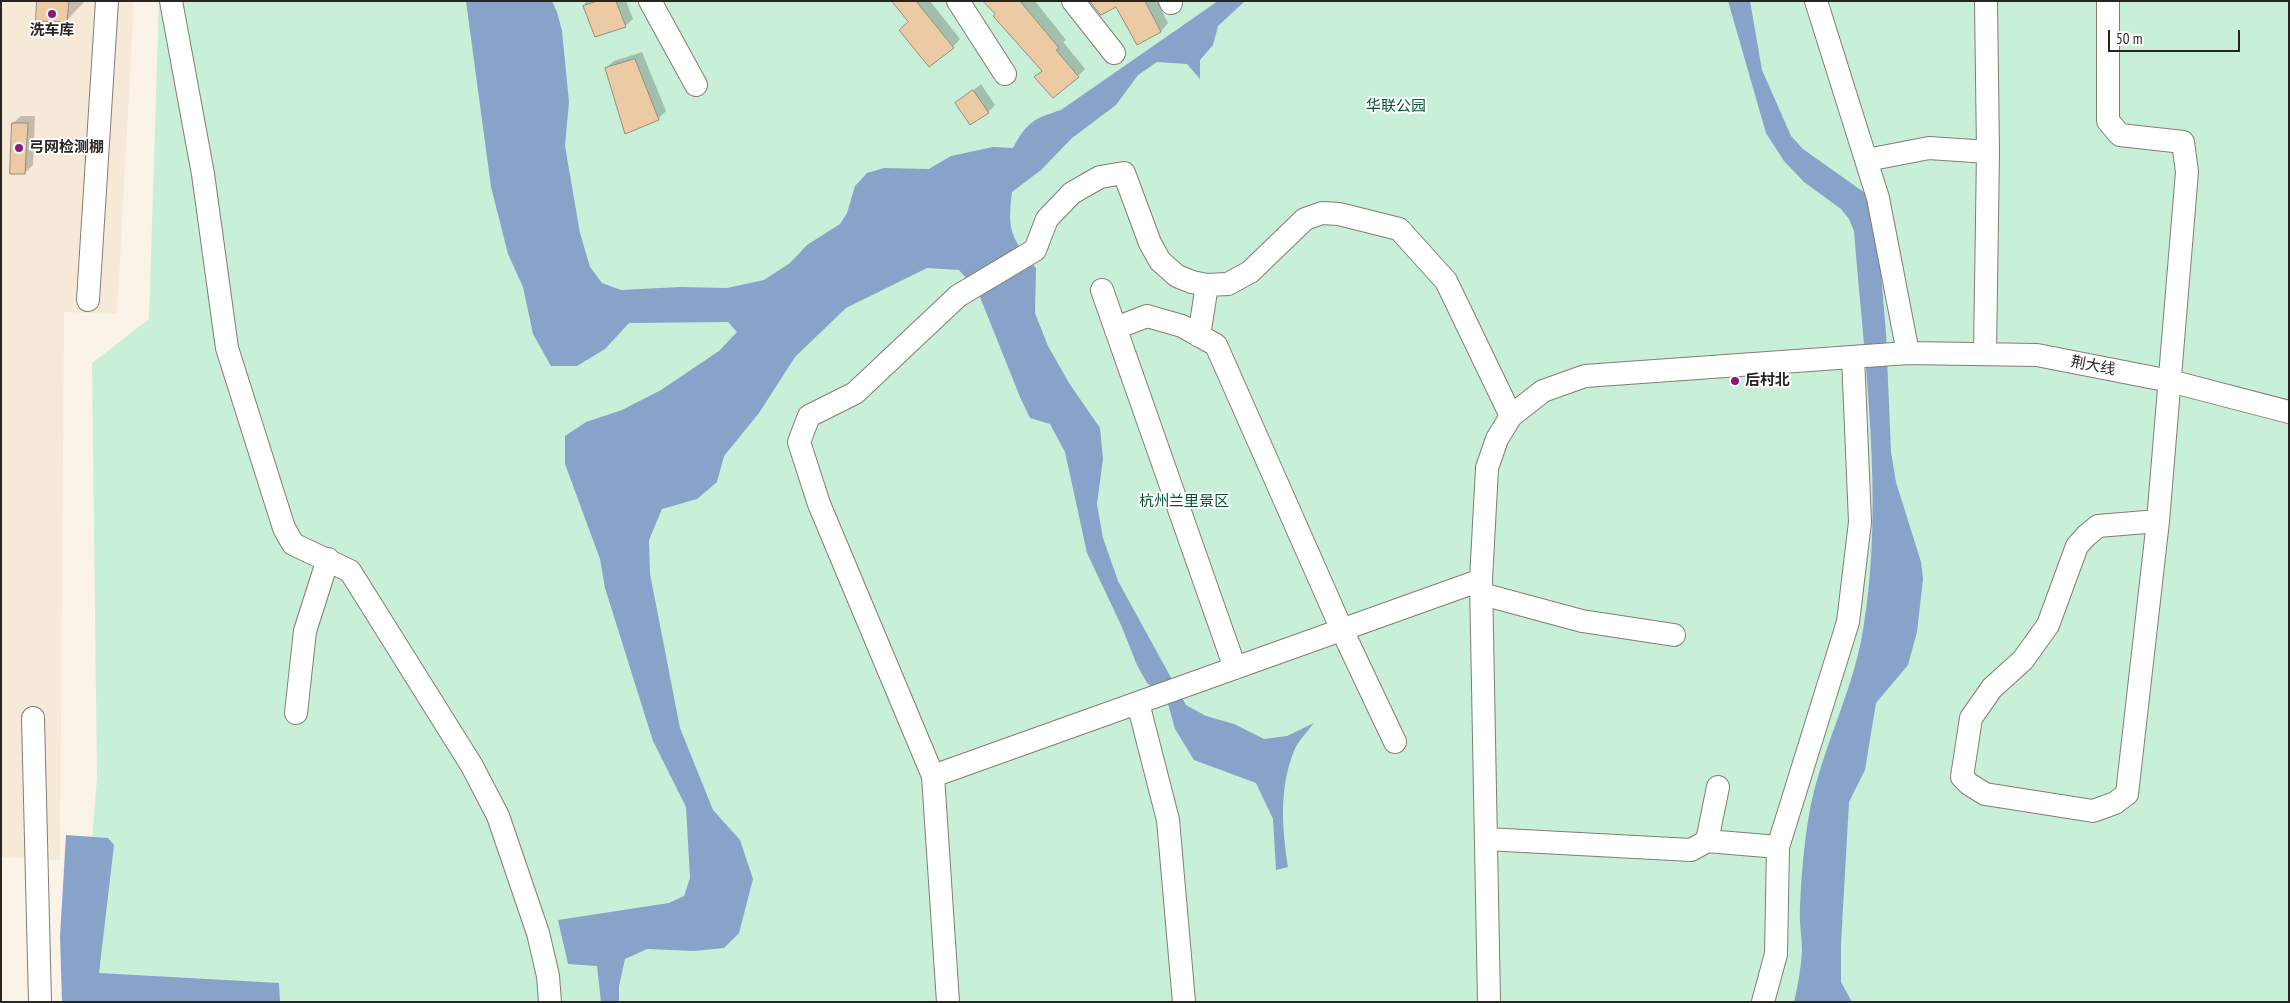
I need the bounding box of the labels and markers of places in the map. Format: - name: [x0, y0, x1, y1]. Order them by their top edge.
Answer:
- marker: 洗车库: [46, 8, 58, 20]
- place label: 洗车库: [30, 22, 74, 40]
- place label: 弓网检测棚: [29, 139, 104, 157]
- marker: 弓网检测棚: [13, 142, 25, 154]
- place label: 后村北: [1745, 372, 1790, 390]
- marker: 后村北: [1729, 375, 1741, 387]

